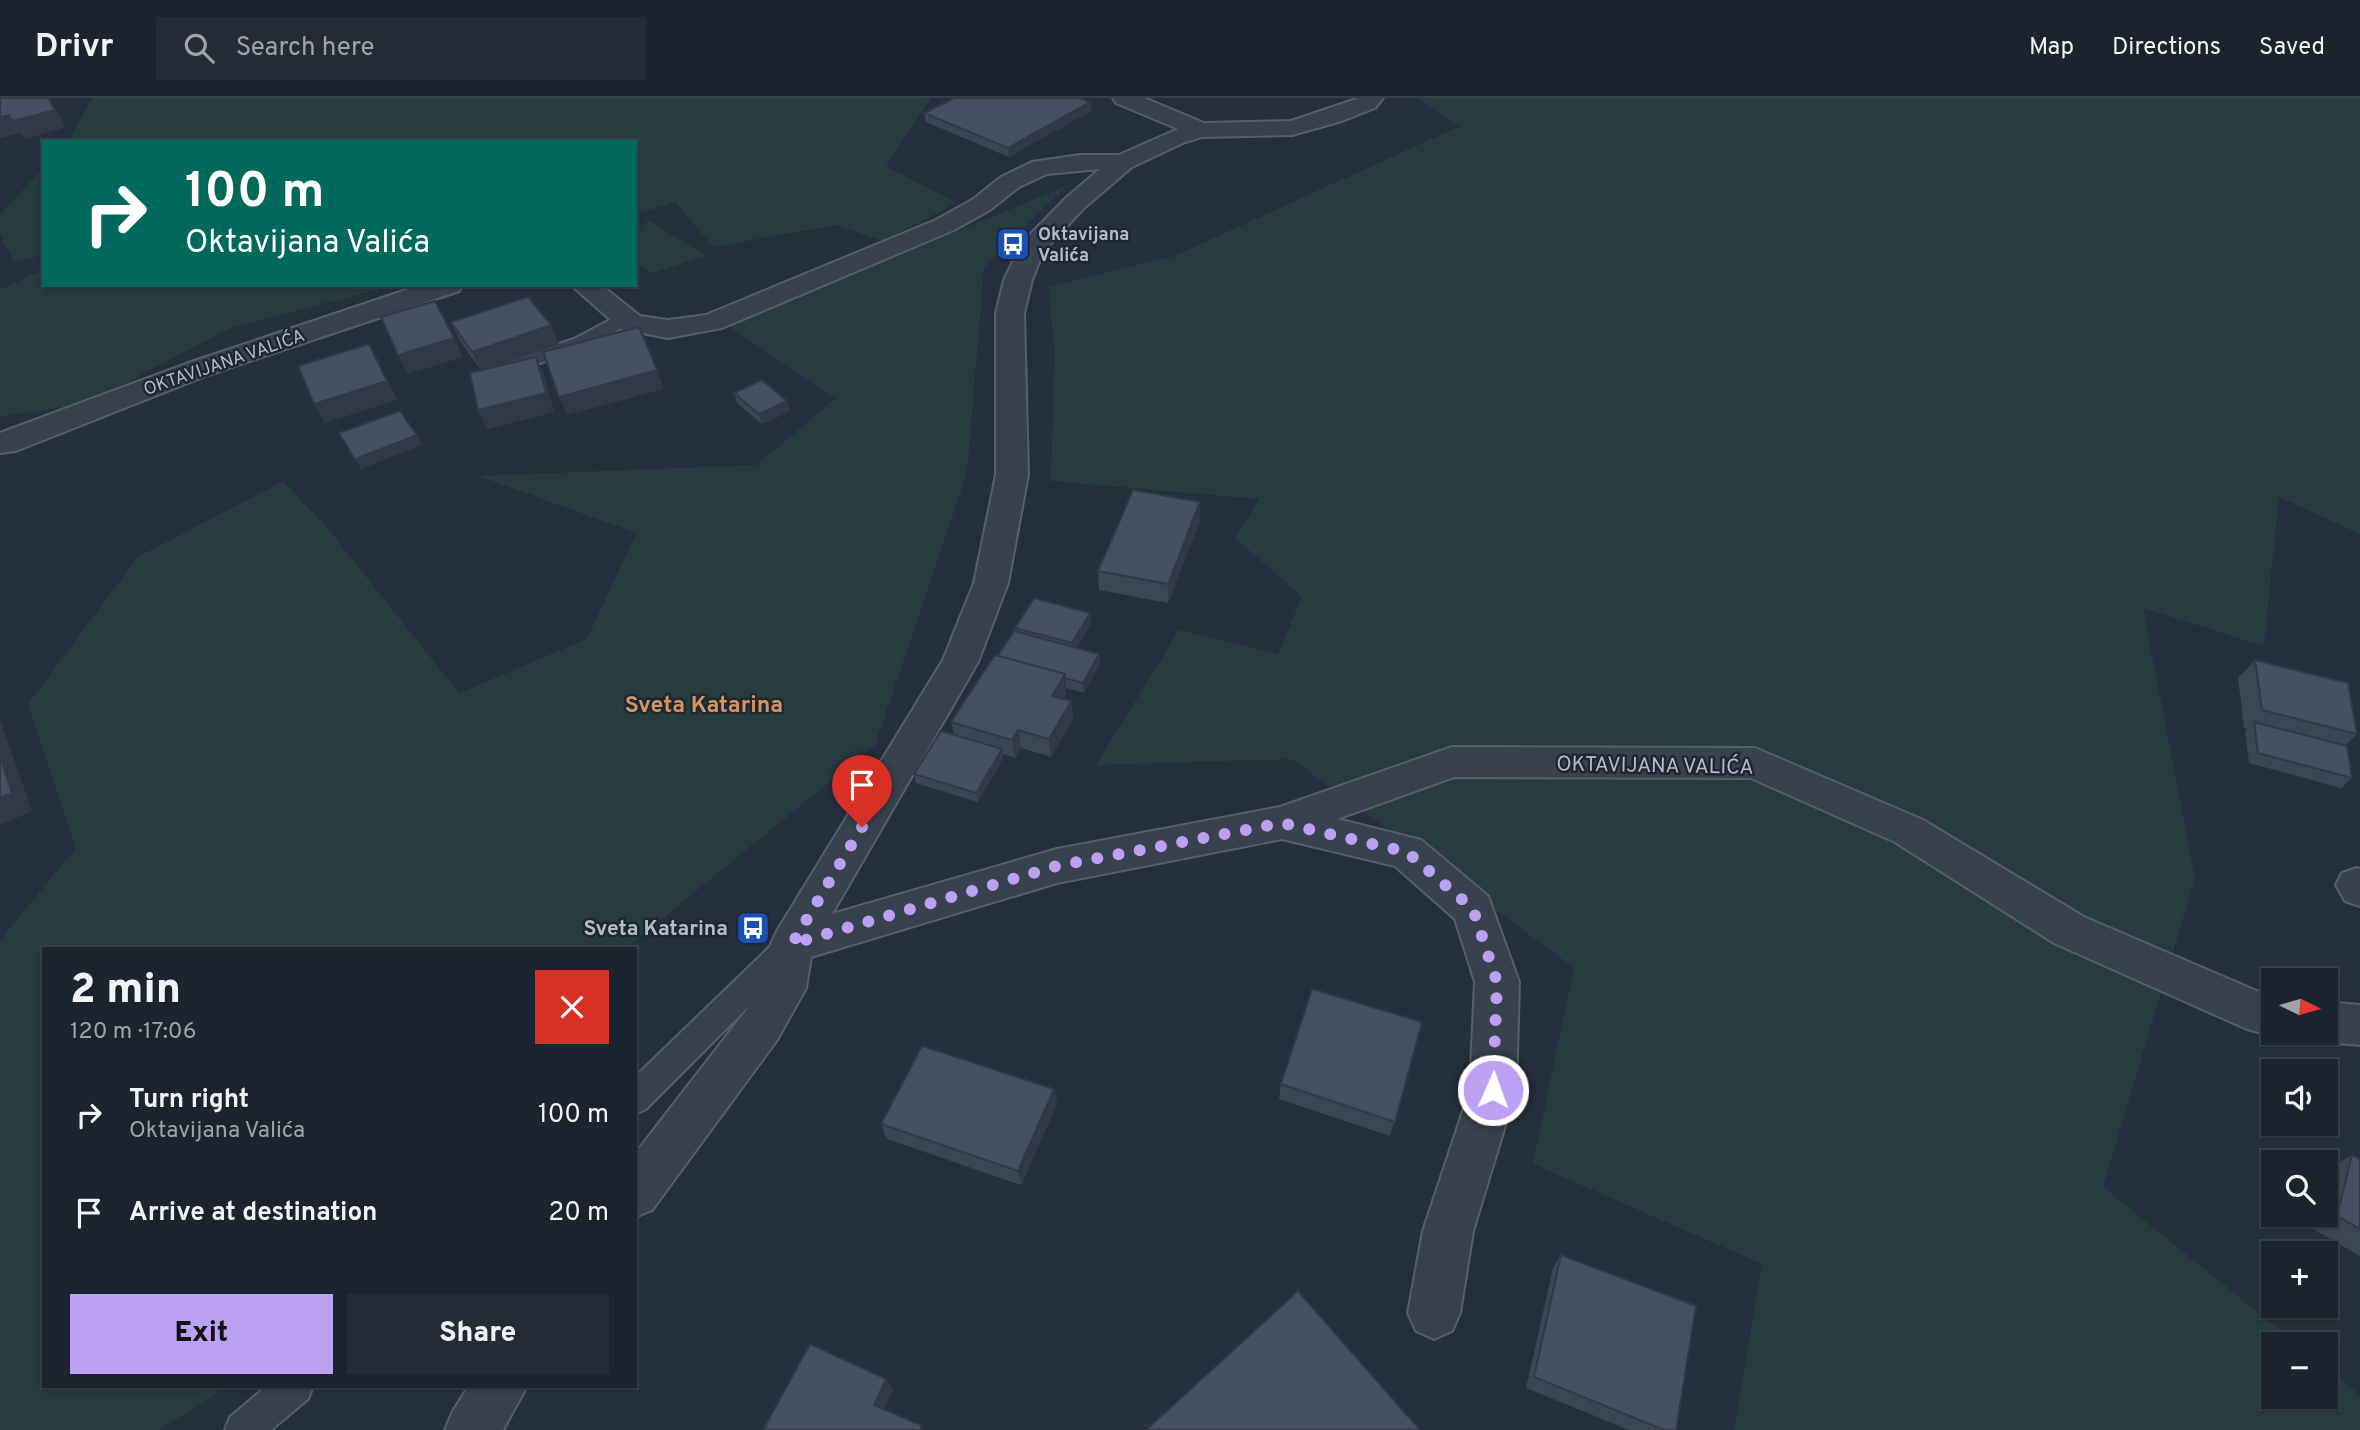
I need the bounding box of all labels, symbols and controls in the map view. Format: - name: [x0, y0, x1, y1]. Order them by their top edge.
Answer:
- search box: [156, 17, 646, 80]
- text: Drivr: [35, 27, 114, 69]
- icon: search: [180, 29, 218, 67]
- text: Search here: [236, 32, 375, 65]
- text: Map: [2029, 33, 2074, 63]
- text: Directions: [2112, 33, 2221, 63]
- text: Saved: [2259, 33, 2325, 63]
- text: 100 m: [185, 163, 324, 225]
- icon: right: [70, 168, 161, 259]
- text: Oktavijana Valića: [185, 224, 430, 264]
- place label: Oktavijana Valića: [1038, 224, 1129, 268]
- bus stop icon: Oktavijana Valića: [994, 225, 1032, 263]
- street label: OKTAVIJANA VALIĆA: [140, 323, 308, 402]
- district label: Sveta Katarina: [625, 692, 783, 721]
- street label: OKTAVIJANA VALIĆA: [1556, 750, 1754, 782]
- pin: [832, 755, 892, 827]
- icon: arrive: [843, 766, 881, 804]
- bus stop icon: Sveta Katarina: [734, 909, 772, 947]
- place label: Sveta Katarina: [583, 916, 728, 943]
- text: 2 min: [70, 965, 181, 1018]
- north arrow: [2261, 968, 2338, 1045]
- map controls: [2261, 968, 2338, 1409]
- button: close: [535, 970, 609, 1044]
- text: 120 m · 17:06: [70, 1018, 196, 1047]
- position arrow: [1456, 1053, 1530, 1127]
- button: sound: [2261, 1059, 2338, 1136]
- text: Turn right: [129, 1084, 249, 1117]
- icon: right: [70, 1096, 108, 1134]
- text: 100 m: [538, 1099, 609, 1132]
- text: Oktavijana Valića: [129, 1117, 305, 1146]
- button: search: [2261, 1150, 2338, 1227]
- icon: arrive: [70, 1194, 108, 1232]
- text: Arrive at destination: [129, 1197, 377, 1230]
- text: 20 m: [548, 1197, 609, 1230]
- button: +: [2261, 1241, 2338, 1318]
- button: Exit: [70, 1294, 333, 1374]
- button: Share: [347, 1294, 609, 1374]
- button: −: [2261, 1332, 2338, 1409]

